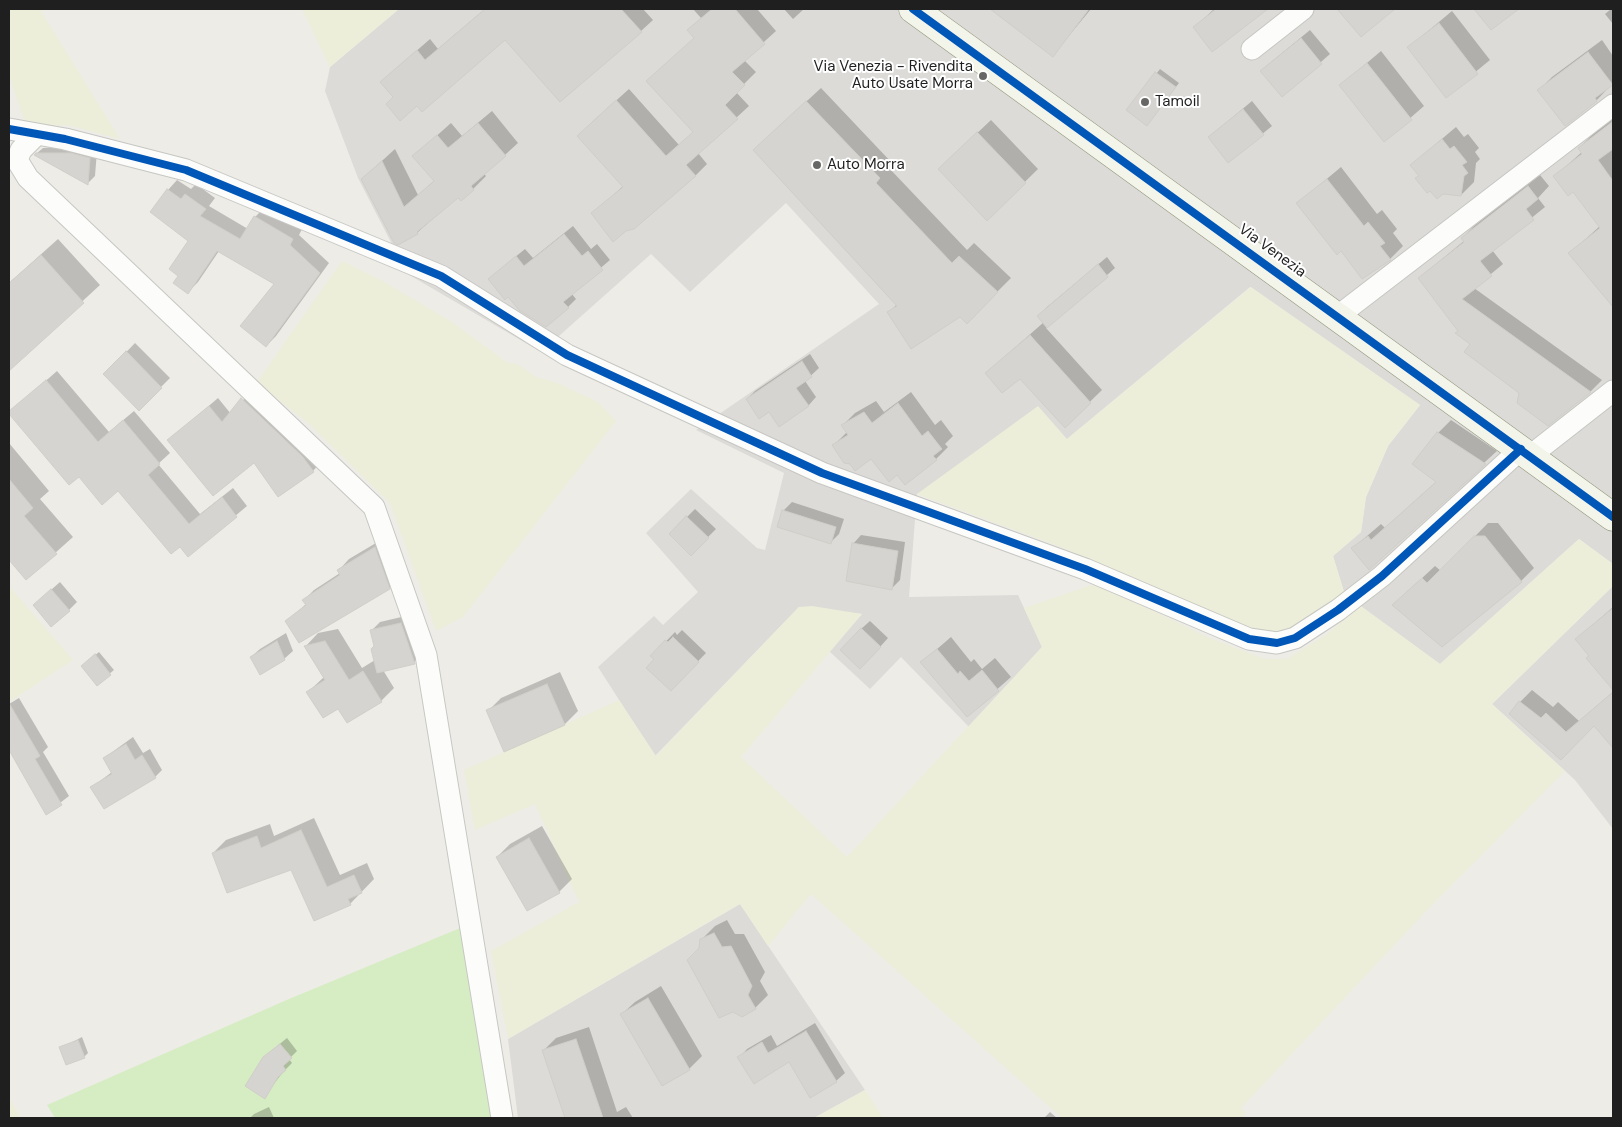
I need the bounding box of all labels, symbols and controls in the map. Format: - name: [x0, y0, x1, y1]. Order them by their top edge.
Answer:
- place label: Via Venezia - Rivendita Auto Usate Morra: [814, 58, 973, 93]
- marker: Via Venezia - Rivendita Auto Usate Morra: [977, 70, 989, 82]
- place label: Tamoil: [1155, 93, 1200, 111]
- marker: Tamoil: [1139, 96, 1151, 108]
- place label: Auto Morra: [827, 156, 905, 174]
- marker: Auto Morra: [811, 159, 823, 171]
- street label: Via Venezia: [1235, 220, 1309, 282]

